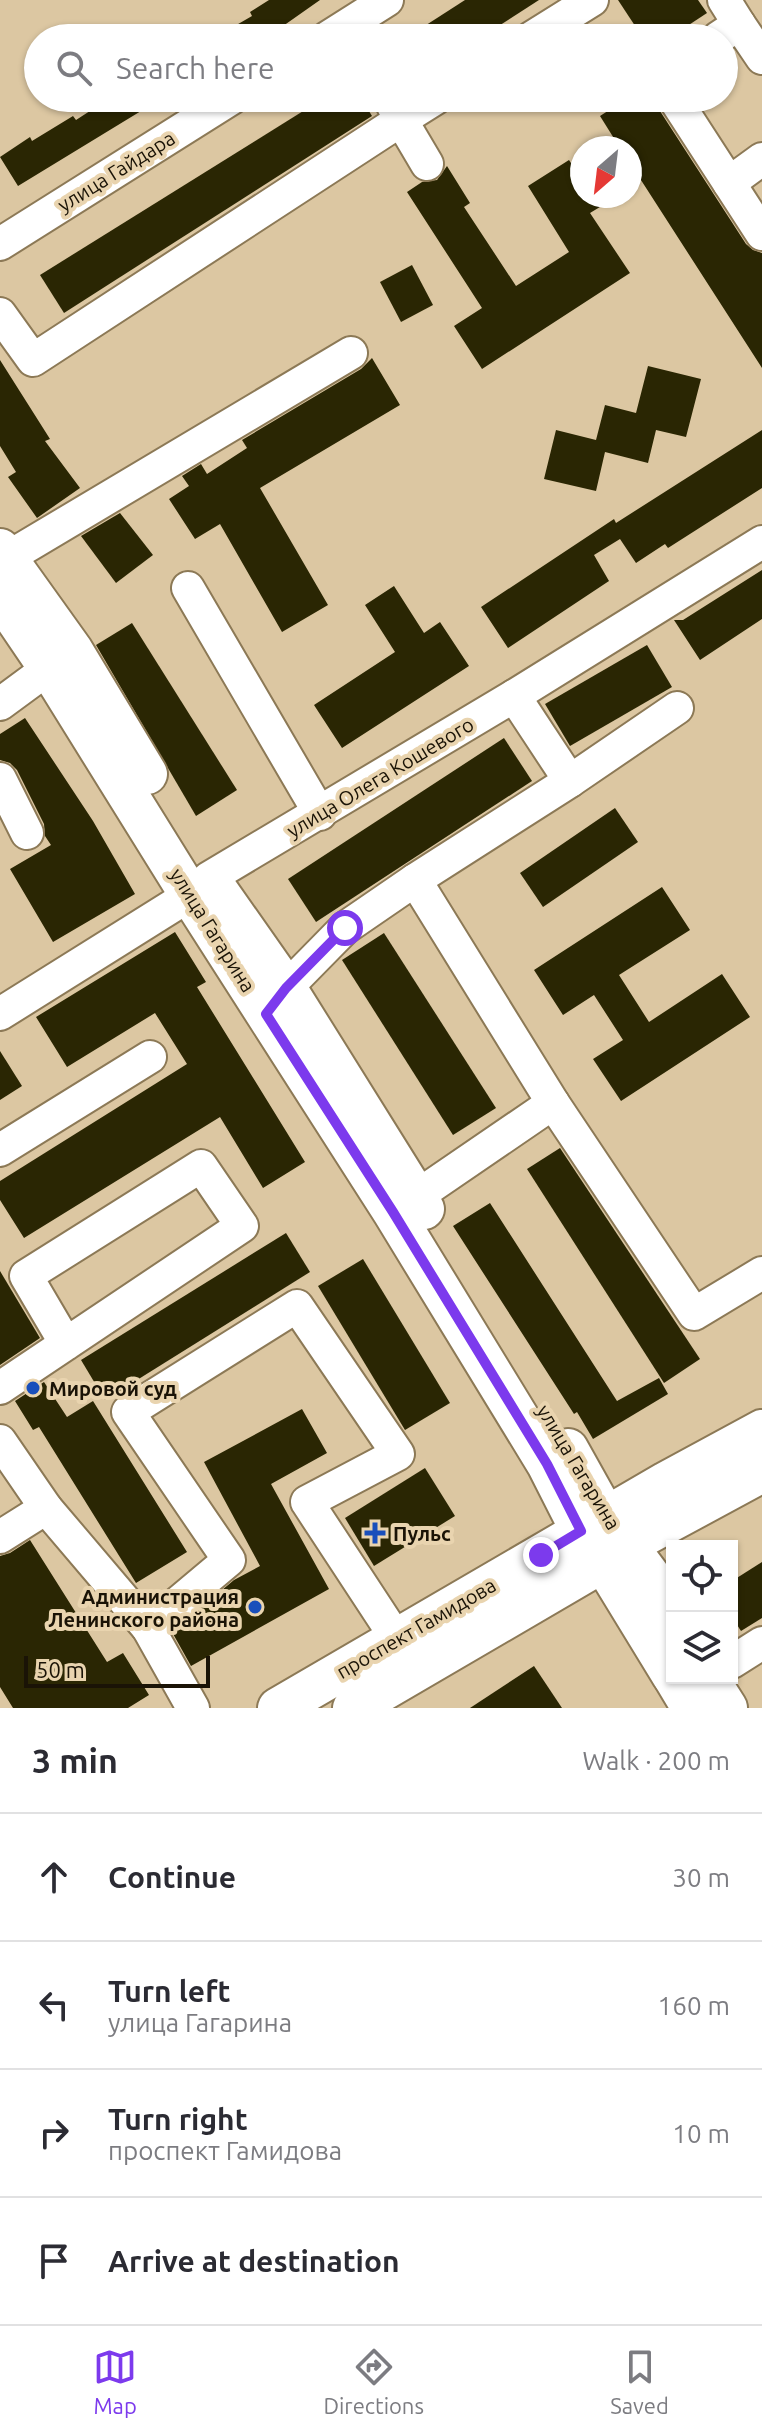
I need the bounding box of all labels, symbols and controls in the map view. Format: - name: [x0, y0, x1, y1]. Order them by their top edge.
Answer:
- search box: [24, 24, 738, 112]
- icon: search: [52, 46, 96, 90]
- text: Search here: [116, 51, 275, 85]
- street label: улица Гайдара: [53, 126, 179, 216]
- north arrow: [570, 136, 642, 208]
- street label: улица Олега Кошевого: [283, 712, 477, 842]
- street label: улица Гагарина: [166, 864, 260, 996]
- route start: [327, 910, 363, 946]
- place label: Мировой суд: [49, 1377, 177, 1400]
- marker: Мировой суд: [24, 1379, 42, 1397]
- street label: улица Гагарина: [533, 1400, 625, 1534]
- marker: Пульс: [364, 1522, 386, 1544]
- place label: Пульс: [393, 1522, 451, 1545]
- route end: [523, 1537, 559, 1573]
- map controls: [666, 1540, 738, 1684]
- button: locate: [666, 1540, 738, 1612]
- street label: проспект Гамидова: [332, 1573, 500, 1683]
- place label: Администрация Ленинского района: [48, 1585, 239, 1631]
- marker: Администрация Ленинского района: [246, 1598, 264, 1616]
- button: layers: [666, 1612, 738, 1684]
- scale bar: [24, 1652, 210, 1688]
- text: 50 m: [36, 1657, 85, 1682]
- text: 3 min: [32, 1741, 118, 1779]
- text: Walk · 200 m: [582, 1746, 730, 1775]
- icon: ahead: [32, 1855, 76, 1899]
- text: Continue: [108, 1860, 236, 1894]
- text: 30 m: [672, 1863, 730, 1892]
- text: Turn left: [108, 1974, 230, 2008]
- icon: left: [32, 1983, 76, 2027]
- text: 160 m: [658, 1991, 730, 2020]
- text: улица Гагарина: [108, 2008, 292, 2037]
- text: Turn right: [108, 2102, 248, 2136]
- icon: right: [32, 2111, 76, 2155]
- text: 10 m: [672, 2119, 730, 2148]
- text: проспект Гамидова: [108, 2136, 342, 2165]
- icon: arrive: [32, 2239, 76, 2283]
- text: Arrive at destination: [108, 2244, 400, 2278]
- tab: Map: [93, 2345, 137, 2418]
- tab: Directions: [323, 2345, 424, 2418]
- tab: Saved: [610, 2345, 669, 2418]

